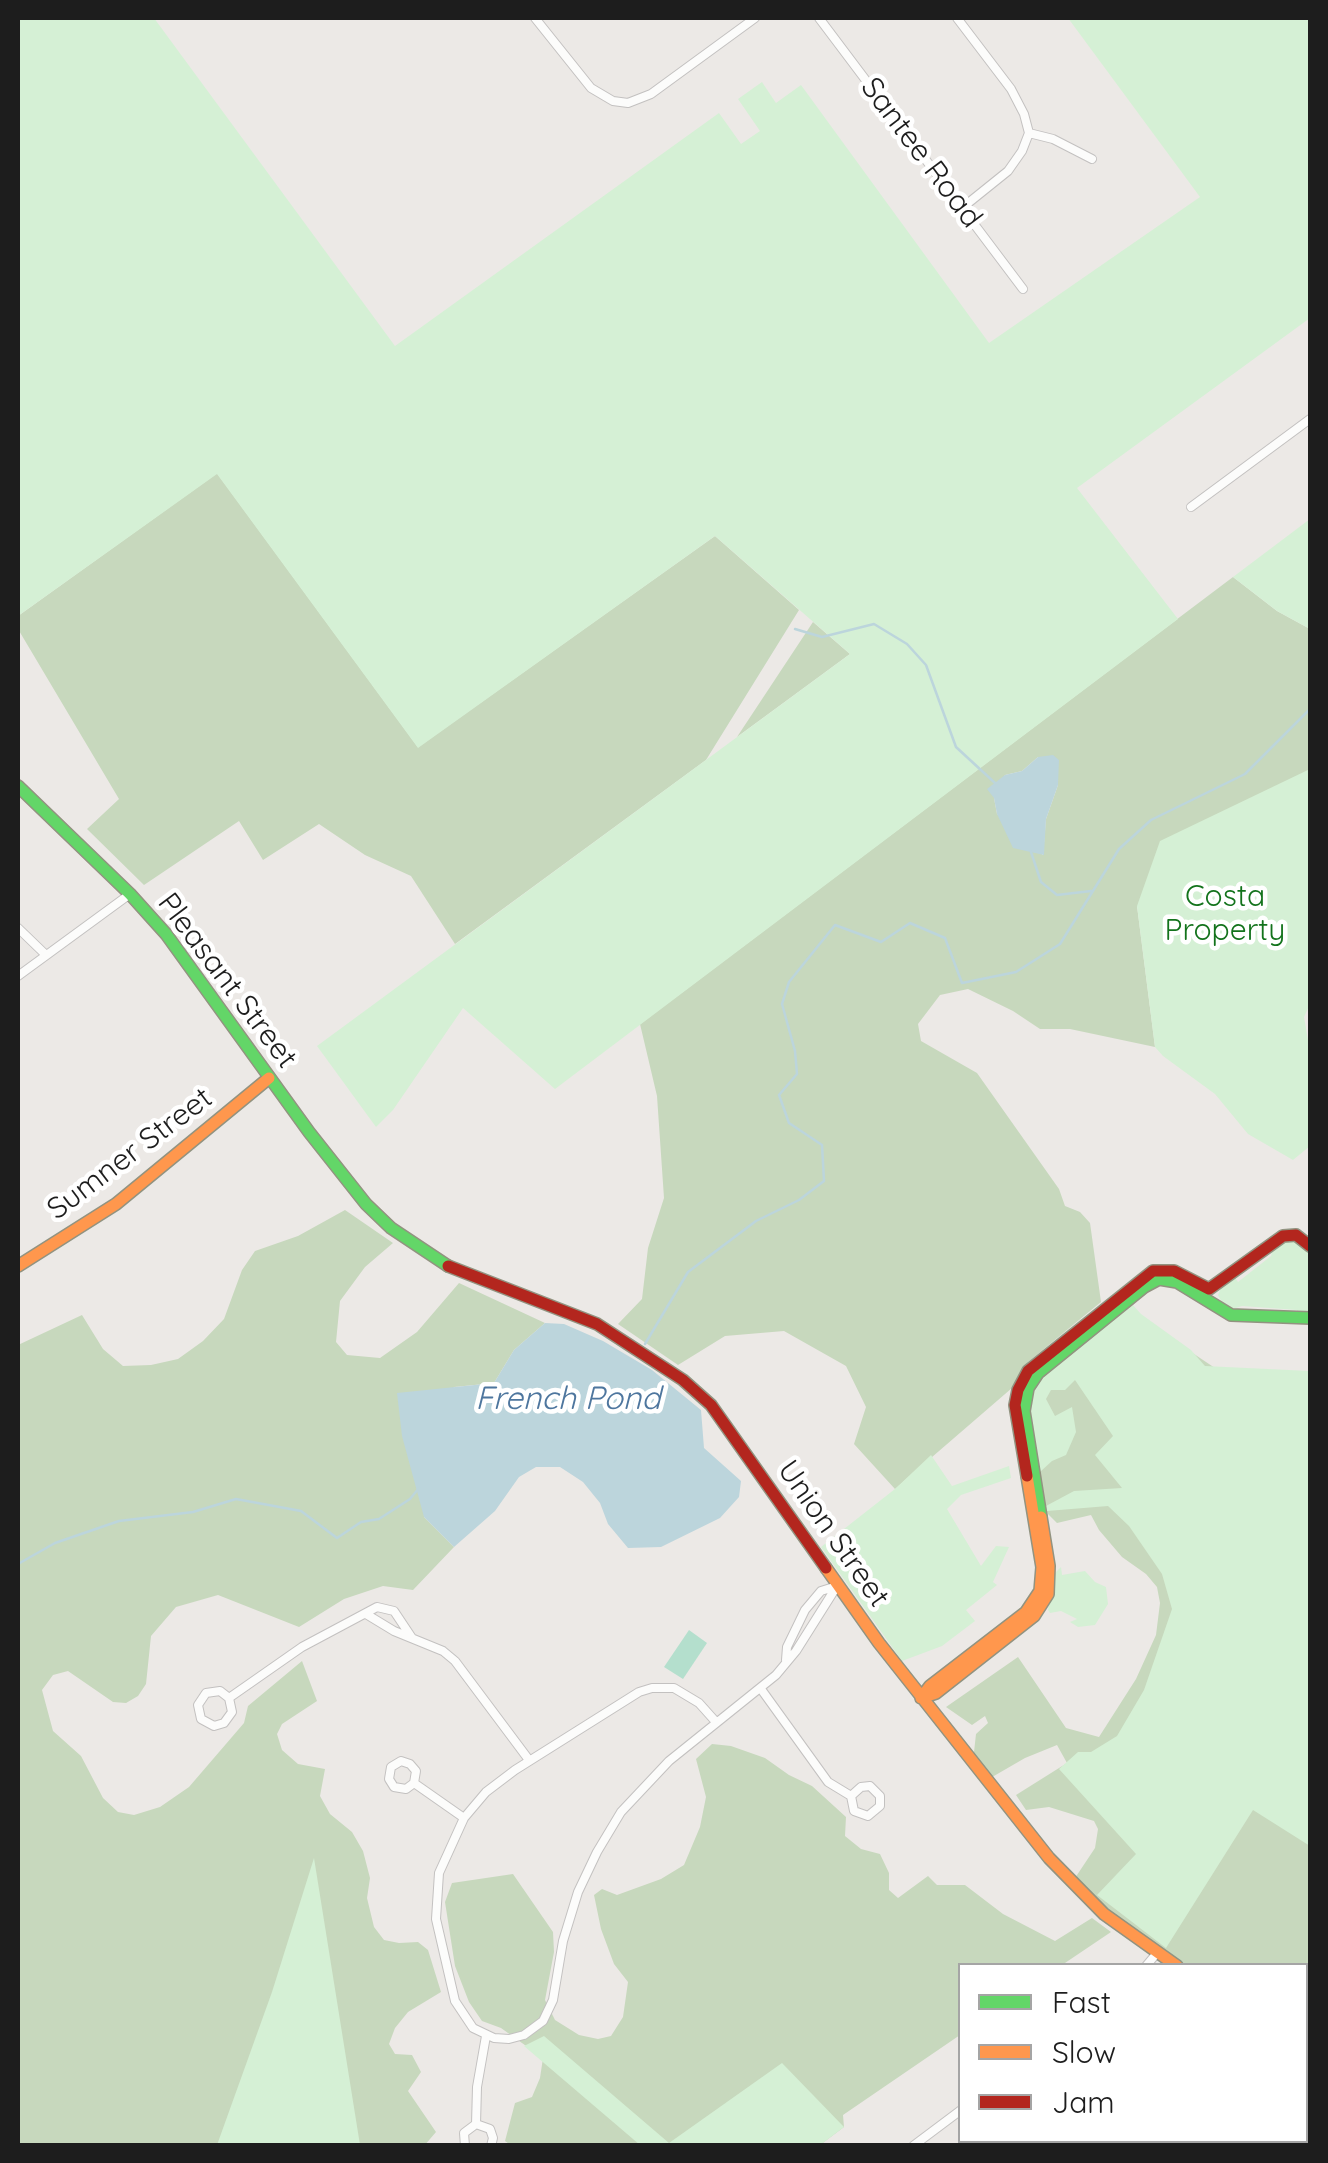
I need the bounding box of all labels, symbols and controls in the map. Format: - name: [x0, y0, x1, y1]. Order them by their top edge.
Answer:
- street label: Santee Road: [853, 71, 989, 235]
- park label: Costa Property: [1165, 879, 1285, 950]
- street label: Pleasant Street: [149, 886, 305, 1076]
- street label: Sumner Street: [40, 1080, 220, 1228]
- water label: French Pond: [475, 1380, 661, 1418]
- street label: Union Street: [769, 1454, 897, 1614]
- legend: [958, 1963, 1308, 2143]
- text: Fast: [1052, 1983, 1111, 2021]
- text: Slow: [1052, 2033, 1116, 2071]
- text: Jam: [1052, 2083, 1115, 2121]

